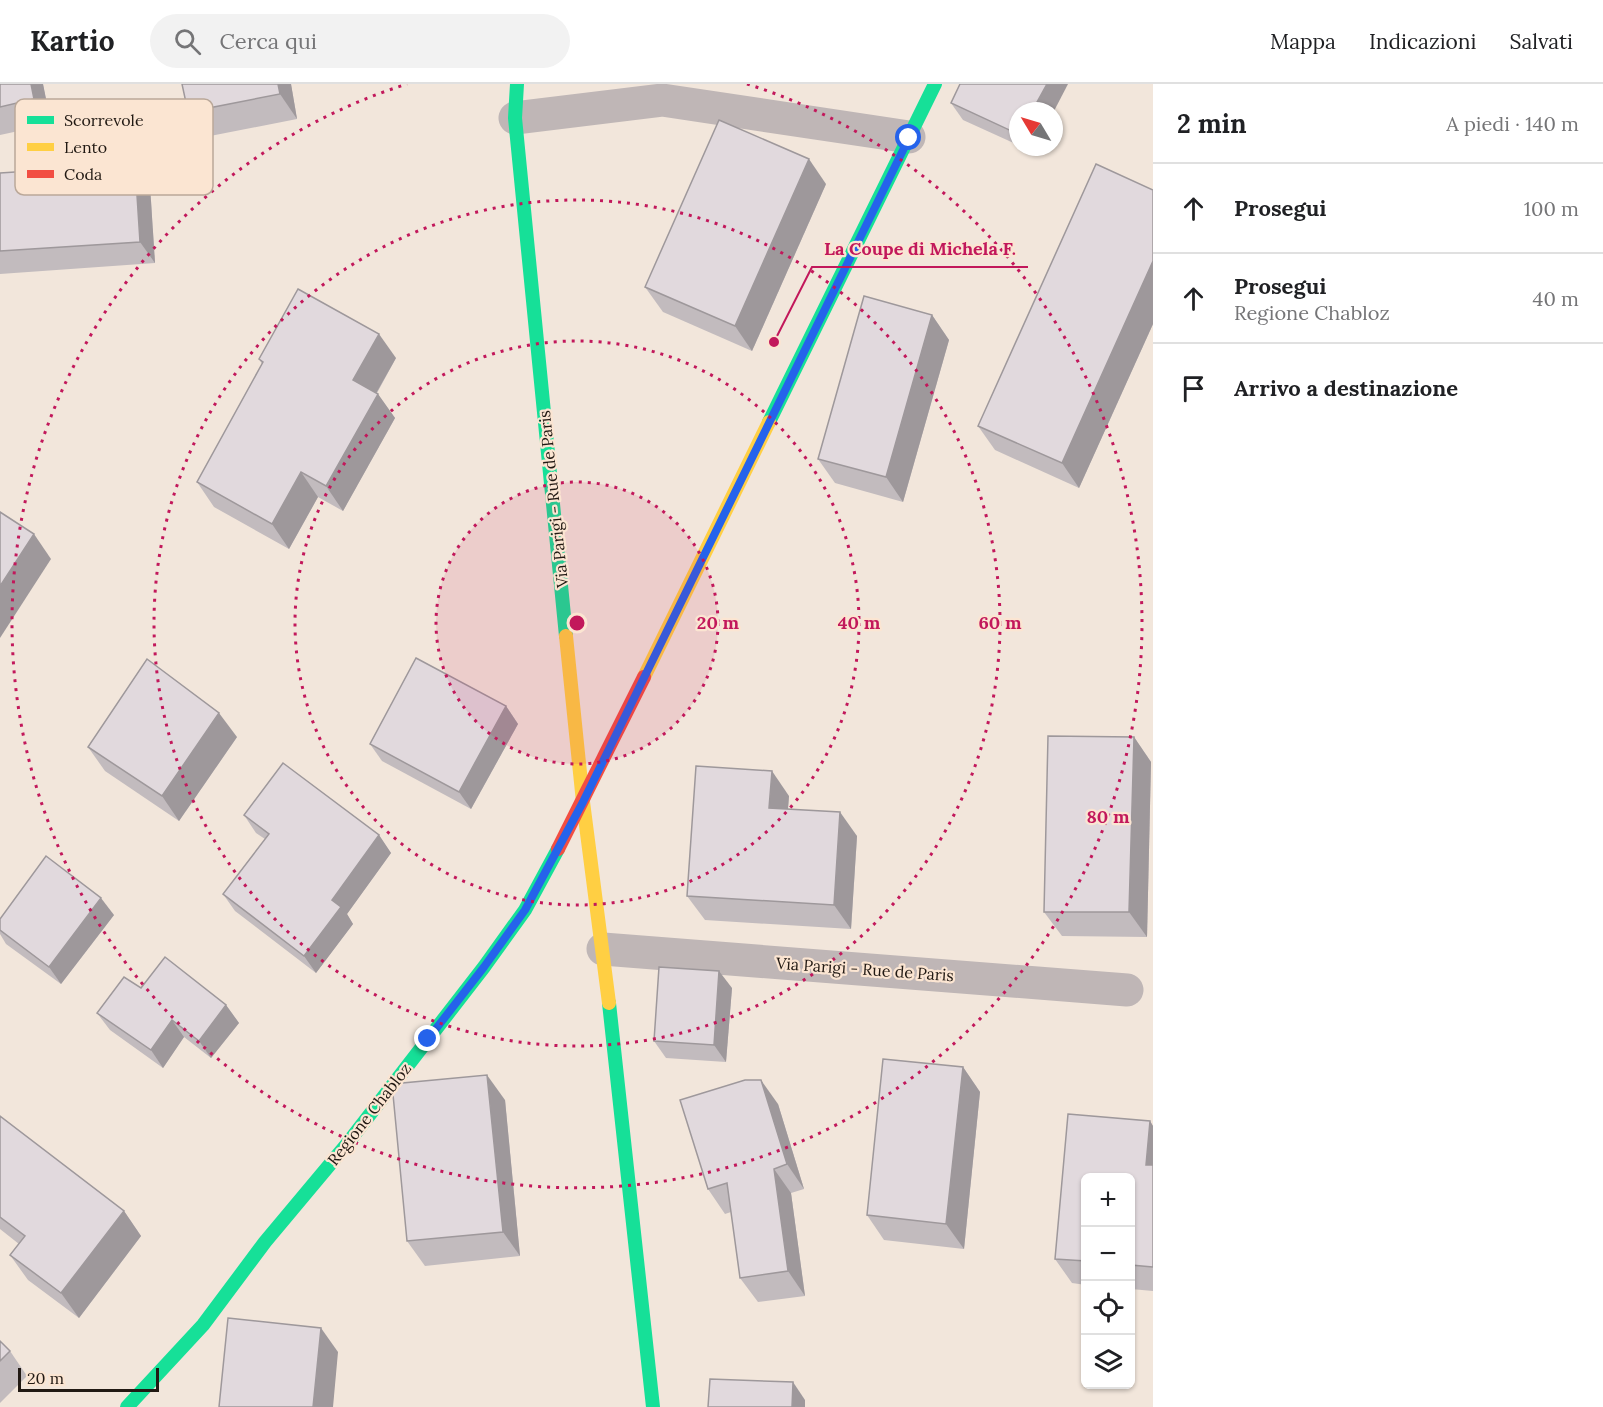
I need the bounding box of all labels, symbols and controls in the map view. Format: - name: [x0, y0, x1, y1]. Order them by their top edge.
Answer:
- search box: [150, 14, 570, 68]
- text: Kartio: [30, 23, 114, 59]
- icon: search: [171, 25, 204, 58]
- text: Cerca qui: [219, 27, 317, 55]
- text: Mappa: [1270, 28, 1336, 55]
- text: Indicazioni: [1369, 28, 1477, 55]
- text: Salvati: [1510, 28, 1573, 55]
- legend: [15, 99, 213, 195]
- north arrow: [1009, 102, 1063, 156]
- text: 2 min: [1177, 107, 1247, 140]
- text: Scorrevole: [64, 110, 144, 130]
- text: A piedi · 140 m: [1446, 111, 1579, 136]
- route start: [895, 124, 921, 150]
- text: Lento: [64, 137, 107, 157]
- text: Coda: [64, 164, 102, 184]
- icon: ahead: [1177, 192, 1210, 225]
- text: Prosegui: [1234, 194, 1326, 222]
- text: 100 m: [1524, 196, 1579, 221]
- callout: La Coupe di Michela F.: [812, 231, 1028, 267]
- text: La Coupe di Michela F.: [824, 237, 1016, 260]
- text: Prosegui: [1234, 272, 1326, 300]
- icon: ahead: [1177, 282, 1210, 315]
- text: 40 m: [1533, 286, 1579, 311]
- text: Regione Chabloz: [1234, 300, 1390, 325]
- icon: arrive: [1177, 372, 1210, 405]
- text: Arrivo a destinazione: [1234, 374, 1458, 402]
- street label: Via Parigi - Rue de Paris: [534, 409, 572, 590]
- text: 20 m: [697, 611, 740, 634]
- text: 40 m: [838, 611, 881, 634]
- text: 60 m: [978, 611, 1022, 634]
- centre of rings: [567, 613, 587, 633]
- text: 80 m: [1086, 805, 1130, 828]
- street label: Via Parigi - Rue de Paris: [775, 953, 954, 985]
- route end: [414, 1025, 440, 1051]
- street label: Regione Chabloz: [323, 1059, 415, 1169]
- map controls: [1081, 1173, 1135, 1389]
- button: +: [1081, 1173, 1135, 1227]
- button: −: [1081, 1227, 1135, 1281]
- button: locate: [1081, 1281, 1135, 1335]
- button: layers: [1081, 1335, 1135, 1389]
- scale bar: [18, 1365, 159, 1392]
- text: 20 m: [27, 1368, 64, 1388]

